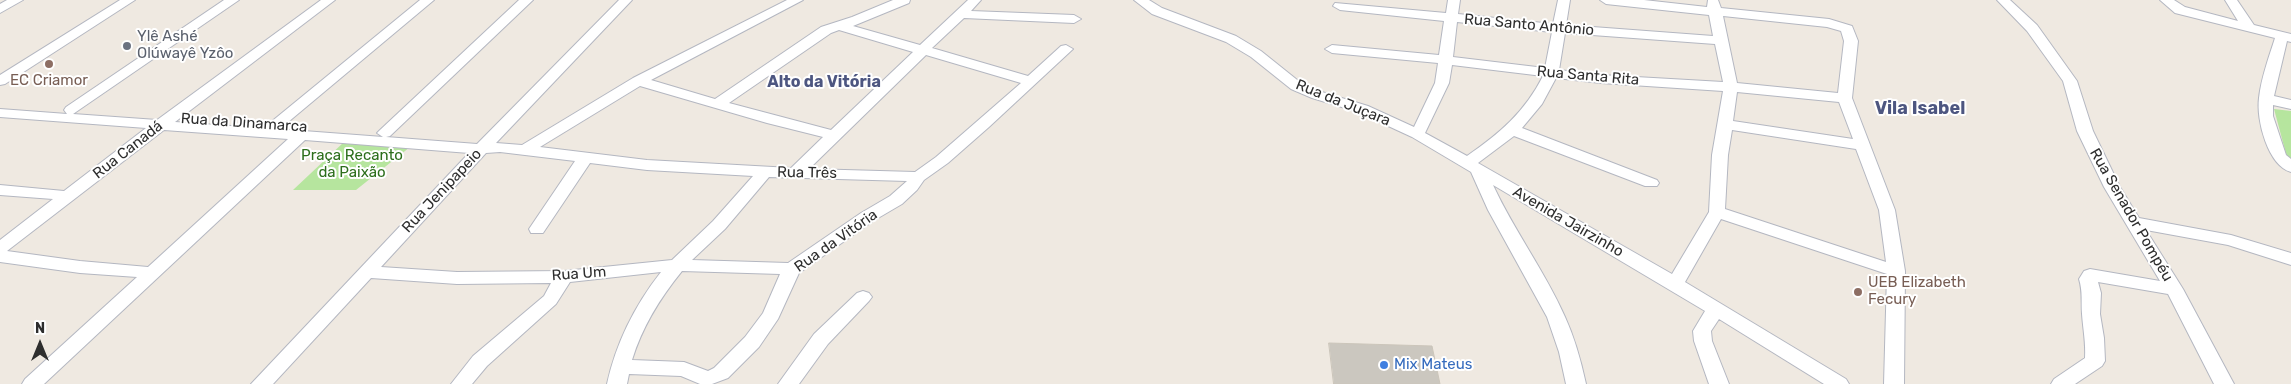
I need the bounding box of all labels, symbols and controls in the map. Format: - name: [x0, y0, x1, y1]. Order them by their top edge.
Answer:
- street label: Rua Santo Antônio: [1463, 10, 1595, 40]
- place label: Ylê Ashé Olúwayê Yzôo: [137, 28, 233, 63]
- marker: Ylê Ashé Olúwayê Yzôo: [121, 40, 133, 52]
- marker: EC Criamor: [43, 58, 55, 70]
- street label: Rua Santa Rita: [1536, 63, 1640, 89]
- place label: EC Criamor: [10, 72, 88, 90]
- district label: Alto da Vitória: [767, 72, 881, 92]
- street label: Rua da Juçara: [1293, 76, 1393, 130]
- district label: Vila Isabel: [1875, 98, 1965, 120]
- street label: Rua da Dinamarca: [180, 110, 308, 136]
- street label: Rua Canadá: [89, 117, 167, 183]
- street label: Rua Jenipapeio: [399, 145, 485, 237]
- street label: Rua Senador Pompéu: [2086, 145, 2176, 285]
- park label: Praça Recanto da Paixão: [301, 147, 403, 182]
- street label: Rua Três: [777, 163, 837, 183]
- street label: Avenida Jairzinho: [1509, 183, 1627, 261]
- street label: Rua da Vitória: [791, 206, 881, 276]
- street label: Rua Um: [551, 263, 607, 285]
- place label: UEB Elizabeth Fecury: [1868, 274, 1966, 309]
- marker: UEB Elizabeth Fecury: [1852, 286, 1864, 298]
- north arrow: [15, 319, 65, 369]
- text: N: [35, 320, 45, 337]
- place label: Mix Mateus: [1394, 356, 1472, 374]
- marker: Mix Mateus: [1378, 359, 1390, 371]

